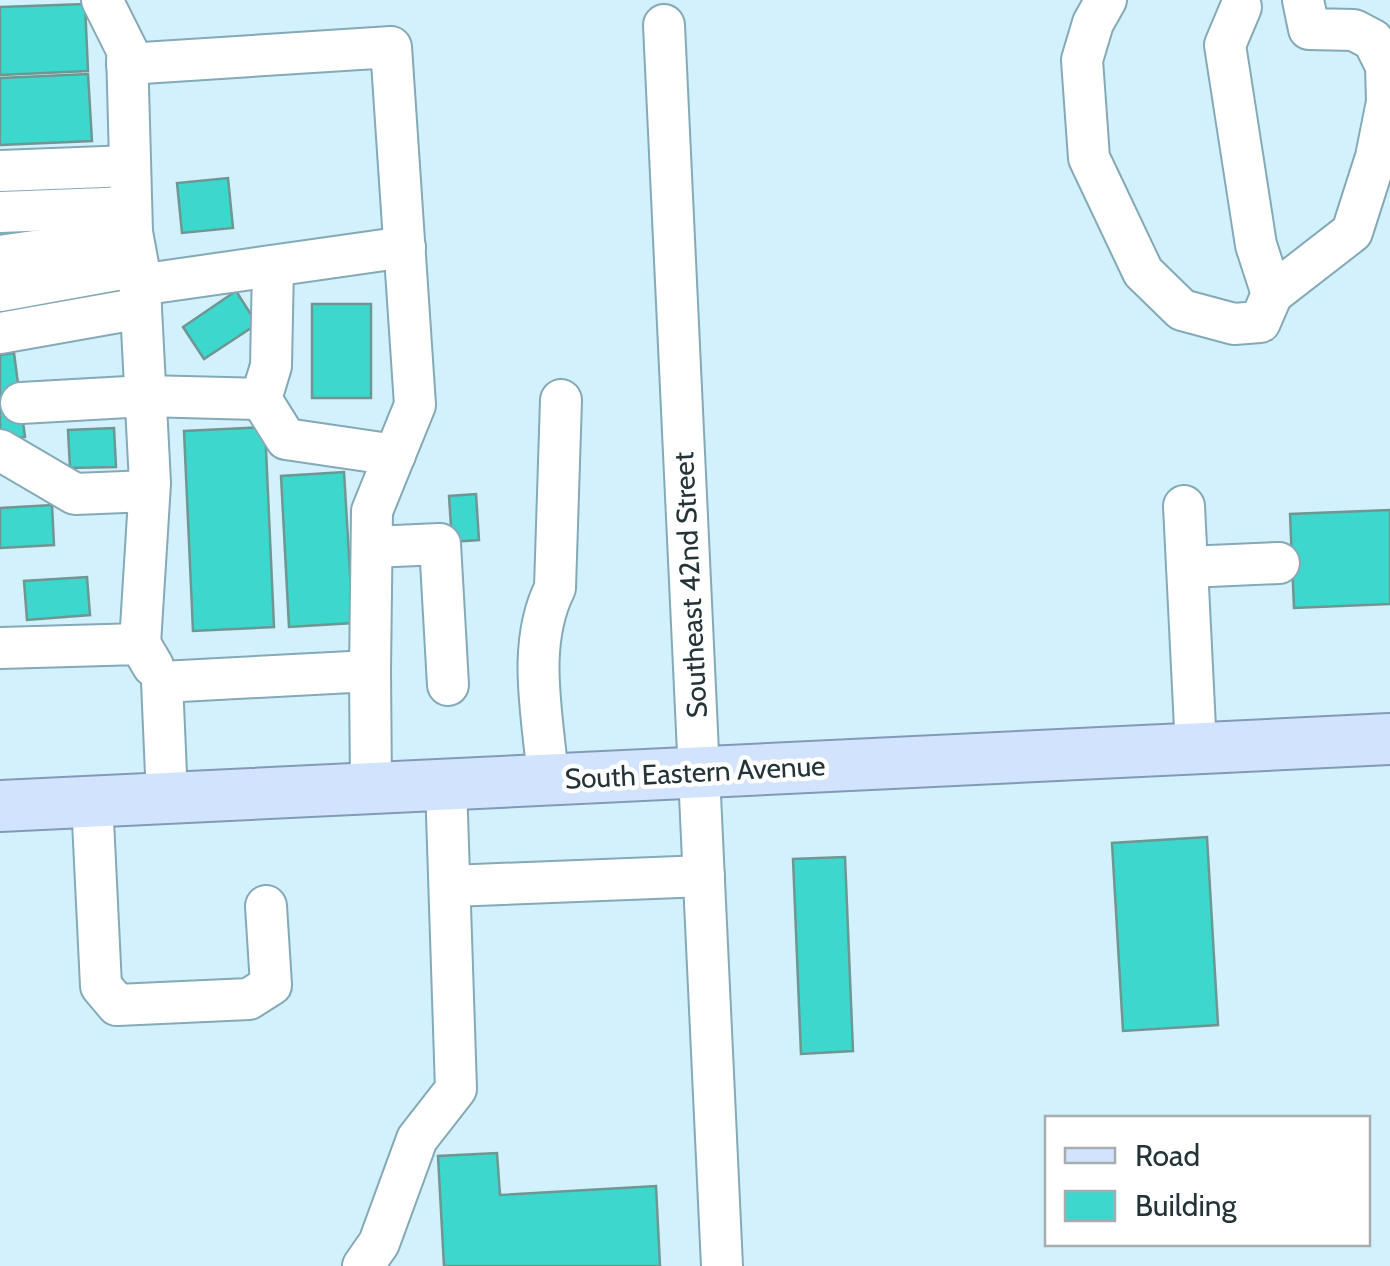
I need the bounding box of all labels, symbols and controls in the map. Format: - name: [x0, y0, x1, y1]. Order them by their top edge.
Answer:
- street label: Southeast 42nd Street: [666, 451, 714, 719]
- street label: South Eastern Avenue: [564, 748, 826, 796]
- legend: [1045, 1116, 1370, 1246]
- text: Road: [1135, 1137, 1200, 1174]
- text: Building: [1135, 1187, 1238, 1224]

